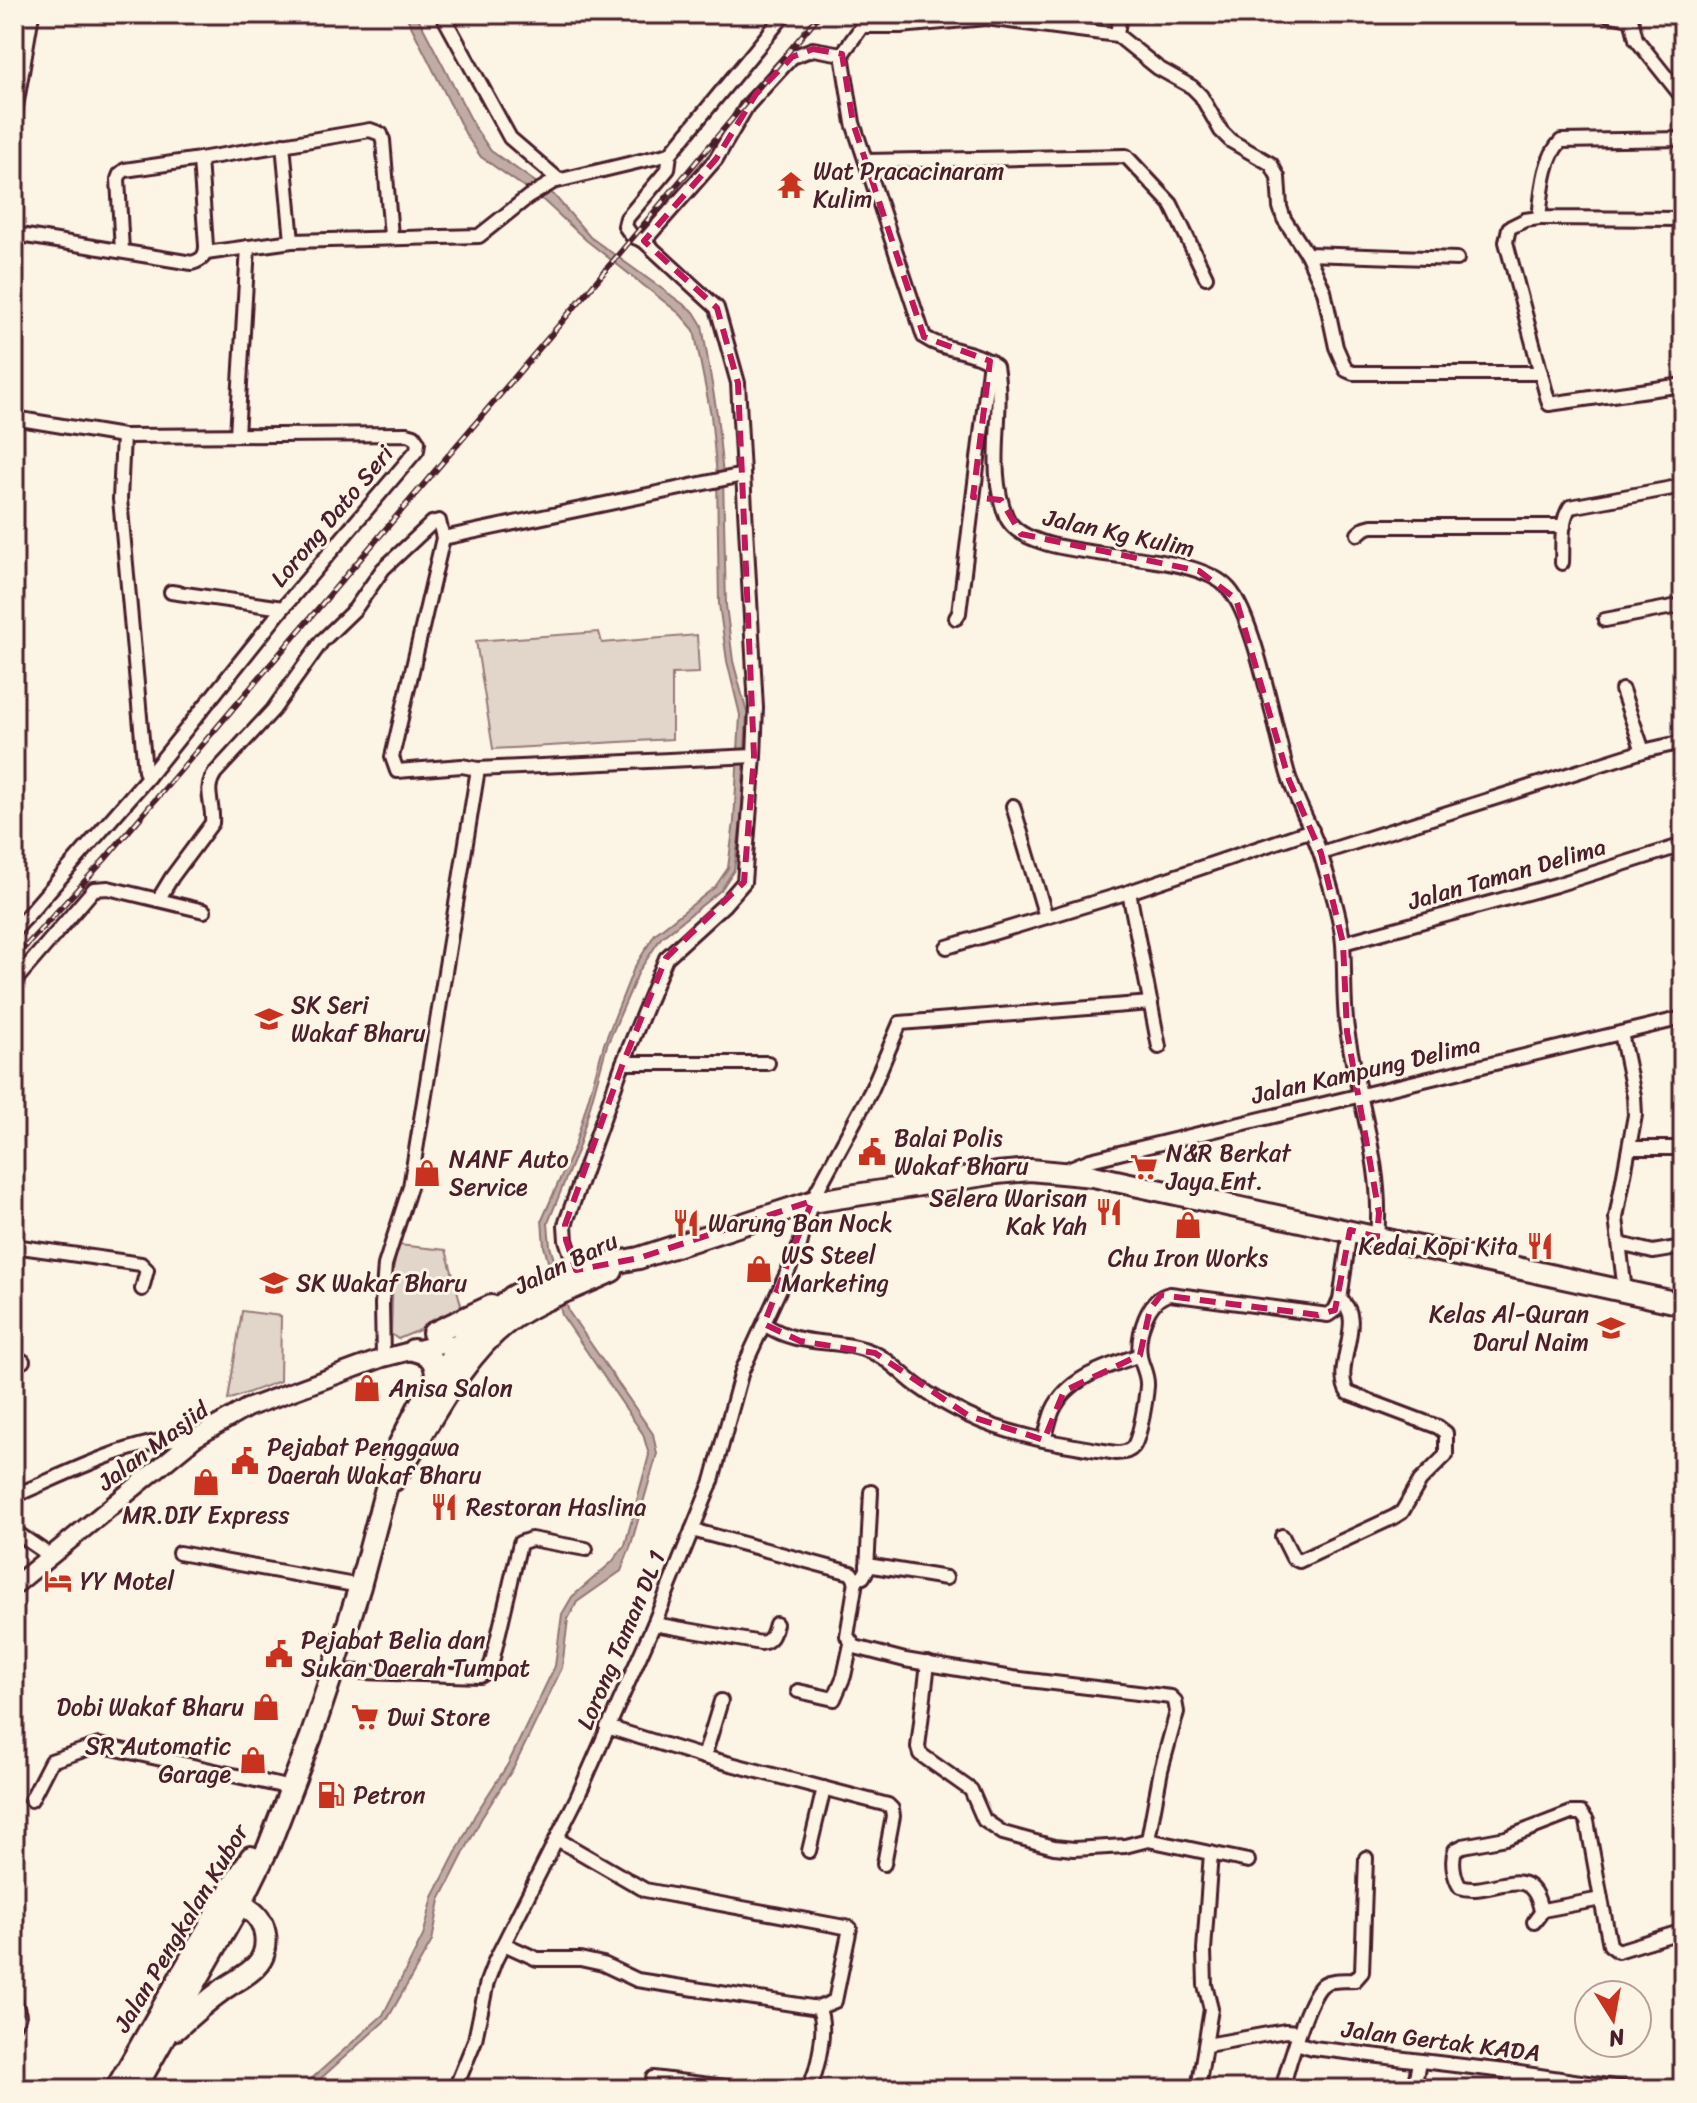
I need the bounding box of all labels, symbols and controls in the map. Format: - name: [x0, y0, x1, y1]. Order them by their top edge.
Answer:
- place label: Wat Pracacinaram Kulim: [813, 150, 1004, 220]
- temple icon: Wat Pracacinaram Kulim: [776, 170, 806, 200]
- street label: Lorong Dato Seri: [259, 435, 405, 597]
- street label: Jalan Kg Kulim: [1039, 496, 1198, 570]
- street label: Jalan Taman Delima: [1402, 826, 1611, 923]
- place label: SK Seri Wakaf Bharu: [291, 984, 426, 1054]
- school or university icon: SK Seri Wakaf Bharu: [254, 1004, 284, 1034]
- street label: Jalan Kampung Delima: [1246, 1023, 1485, 1117]
- place label: Balai Polis Wakaf Bharu: [894, 1117, 1029, 1187]
- place label: N&R Berkat Jaya Ent.: [1165, 1132, 1292, 1202]
- public building icon: Balai Polis Wakaf Bharu: [857, 1137, 887, 1167]
- place label: NANF Auto Service: [449, 1138, 569, 1208]
- supermarket icon: N&R Berkat Jaya Ent.: [1129, 1152, 1159, 1182]
- shop icon: NANF Auto Service: [412, 1158, 442, 1188]
- place label: Selera Warisan Kak Yah: [929, 1177, 1087, 1247]
- restaurant icon: Selera Warisan Kak Yah: [1094, 1197, 1124, 1227]
- place label: Warung Ban Nock: [708, 1202, 893, 1244]
- restaurant icon: Warung Ban Nock: [671, 1208, 701, 1238]
- shop icon: Chu Iron Works: [1173, 1210, 1203, 1240]
- street label: Jalan Baru: [506, 1220, 625, 1307]
- place label: Kedai Kopi Kita: [1358, 1225, 1518, 1267]
- restaurant icon: Kedai Kopi Kita: [1525, 1231, 1555, 1261]
- place label: WS Steel Marketing: [781, 1234, 889, 1304]
- place label: Chu Iron Works: [1108, 1237, 1268, 1279]
- shop icon: WS Steel Marketing: [744, 1254, 774, 1284]
- place label: SK Wakaf Bharu: [296, 1262, 467, 1304]
- school or university icon: SK Wakaf Bharu: [259, 1268, 289, 1298]
- place label: Kelas Al-Quran Darul Naim: [1429, 1293, 1589, 1363]
- school or university icon: Kelas Al-Quran Darul Naim: [1596, 1313, 1626, 1343]
- place label: Anisa Salon: [388, 1367, 513, 1409]
- shop icon: Anisa Salon: [352, 1373, 382, 1403]
- street label: Jalan Masjid: [87, 1389, 219, 1503]
- place label: Pejabat Penggawa Daerah Wakaf Bharu: [267, 1426, 482, 1496]
- public building icon: Pejabat Penggawa Daerah Wakaf Bharu: [230, 1446, 260, 1476]
- shop icon: MR.DIY Express: [191, 1467, 221, 1497]
- place label: Restoran Haslina: [466, 1486, 646, 1528]
- restaurant icon: Restoran Haslina: [429, 1492, 459, 1522]
- place label: MR.DIY Express: [122, 1494, 290, 1536]
- street label: Lorong Taman DL 1: [564, 1544, 678, 1736]
- place label: YY Motel: [80, 1560, 175, 1602]
- hotel icon: YY Motel: [43, 1566, 73, 1596]
- place label: Pejabat Belia dan Sukan Daerah Tumpat: [301, 1619, 530, 1689]
- public building icon: Pejabat Belia dan Sukan Daerah Tumpat: [264, 1639, 294, 1669]
- place label: Dobi Wakaf Bharu: [56, 1686, 244, 1728]
- shop icon: Dobi Wakaf Bharu: [251, 1692, 281, 1722]
- place label: Dwi Store: [387, 1696, 490, 1738]
- supermarket icon: Dwi Store: [350, 1702, 380, 1732]
- place label: SR Automatic Garage: [85, 1725, 231, 1795]
- shop icon: SR Automatic Garage: [238, 1745, 268, 1775]
- place label: Petron: [353, 1774, 425, 1816]
- fuel station icon: Petron: [316, 1780, 346, 1810]
- street label: Jalan Pengkalan Kubor: [101, 1814, 261, 2041]
- north arrow: [1573, 1979, 1653, 2059]
- street label: Jalan Gertak KADA: [1338, 2008, 1543, 2074]
- text: N: [1605, 2017, 1629, 2059]

